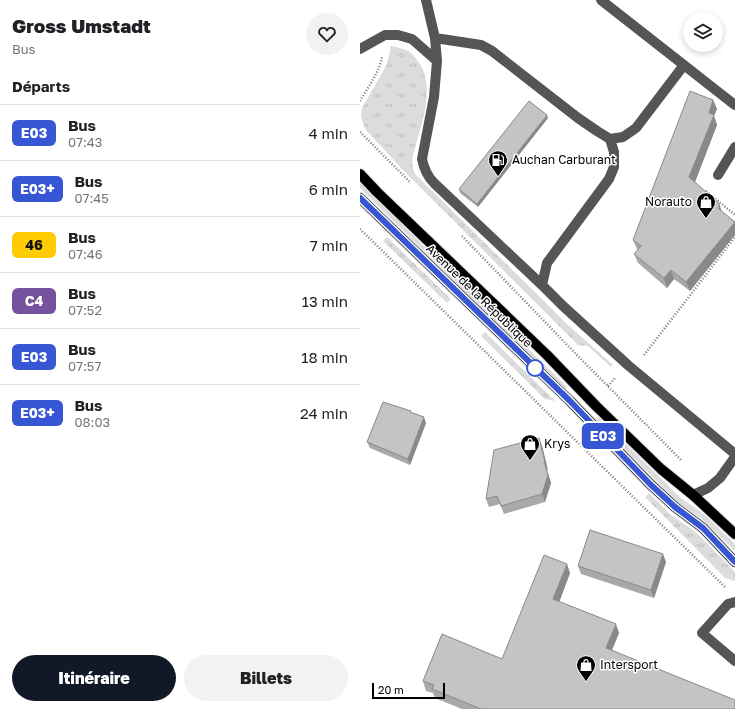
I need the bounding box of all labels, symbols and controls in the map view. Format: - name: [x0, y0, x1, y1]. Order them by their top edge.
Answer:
- map controls: [683, 12, 723, 52]
- button: layers: [683, 12, 723, 52]
- button: heart: [306, 13, 348, 55]
- text: Gross Umstadt: [12, 14, 151, 37]
- text: Bus: [12, 41, 35, 57]
- text: Départs: [12, 77, 70, 95]
- text: Bus: [68, 116, 96, 134]
- text: E03: [21, 124, 47, 141]
- text: 4 min: [309, 124, 348, 142]
- text: 07:43: [68, 134, 102, 150]
- fuel station icon: Auchan Carburant: [487, 149, 509, 177]
- place label: Auchan Carburant: [512, 152, 616, 167]
- text: Bus: [75, 172, 102, 190]
- text: E03+: [20, 180, 55, 197]
- text: 6 min: [309, 180, 348, 198]
- text: 07:45: [75, 190, 109, 206]
- shop icon: Norauto: [695, 191, 717, 219]
- place label: Norauto: [645, 194, 692, 209]
- text: Bus: [68, 228, 96, 246]
- text: 46: [25, 236, 43, 253]
- text: 7 min: [310, 236, 348, 254]
- street label: Avenue de la République: [423, 241, 536, 350]
- text: 07:46: [68, 246, 103, 262]
- text: Bus: [68, 284, 96, 302]
- text: C4: [25, 292, 43, 309]
- text: 13 min: [302, 292, 348, 310]
- text: 07:52: [68, 302, 102, 318]
- text: Bus: [68, 340, 96, 358]
- text: E03: [21, 348, 47, 365]
- text: 18 min: [301, 348, 348, 366]
- text: 07:57: [68, 358, 101, 374]
- unlabelled marker: [526, 359, 544, 377]
- text: Bus: [75, 396, 102, 414]
- text: E03+: [20, 404, 55, 421]
- text: 24 min: [300, 404, 348, 422]
- text: 08:03: [75, 414, 110, 430]
- line badge: E03: [580, 423, 626, 449]
- text: E03: [590, 427, 616, 444]
- shop icon: Krys: [519, 433, 541, 461]
- place label: Krys: [544, 436, 570, 451]
- shop icon: Intersport: [575, 654, 597, 682]
- button: Itinéraire: [12, 655, 176, 701]
- button: Billets: [184, 655, 348, 701]
- place label: Intersport: [600, 657, 658, 672]
- scale bar: [372, 681, 445, 700]
- text: 20 m: [378, 683, 404, 696]

